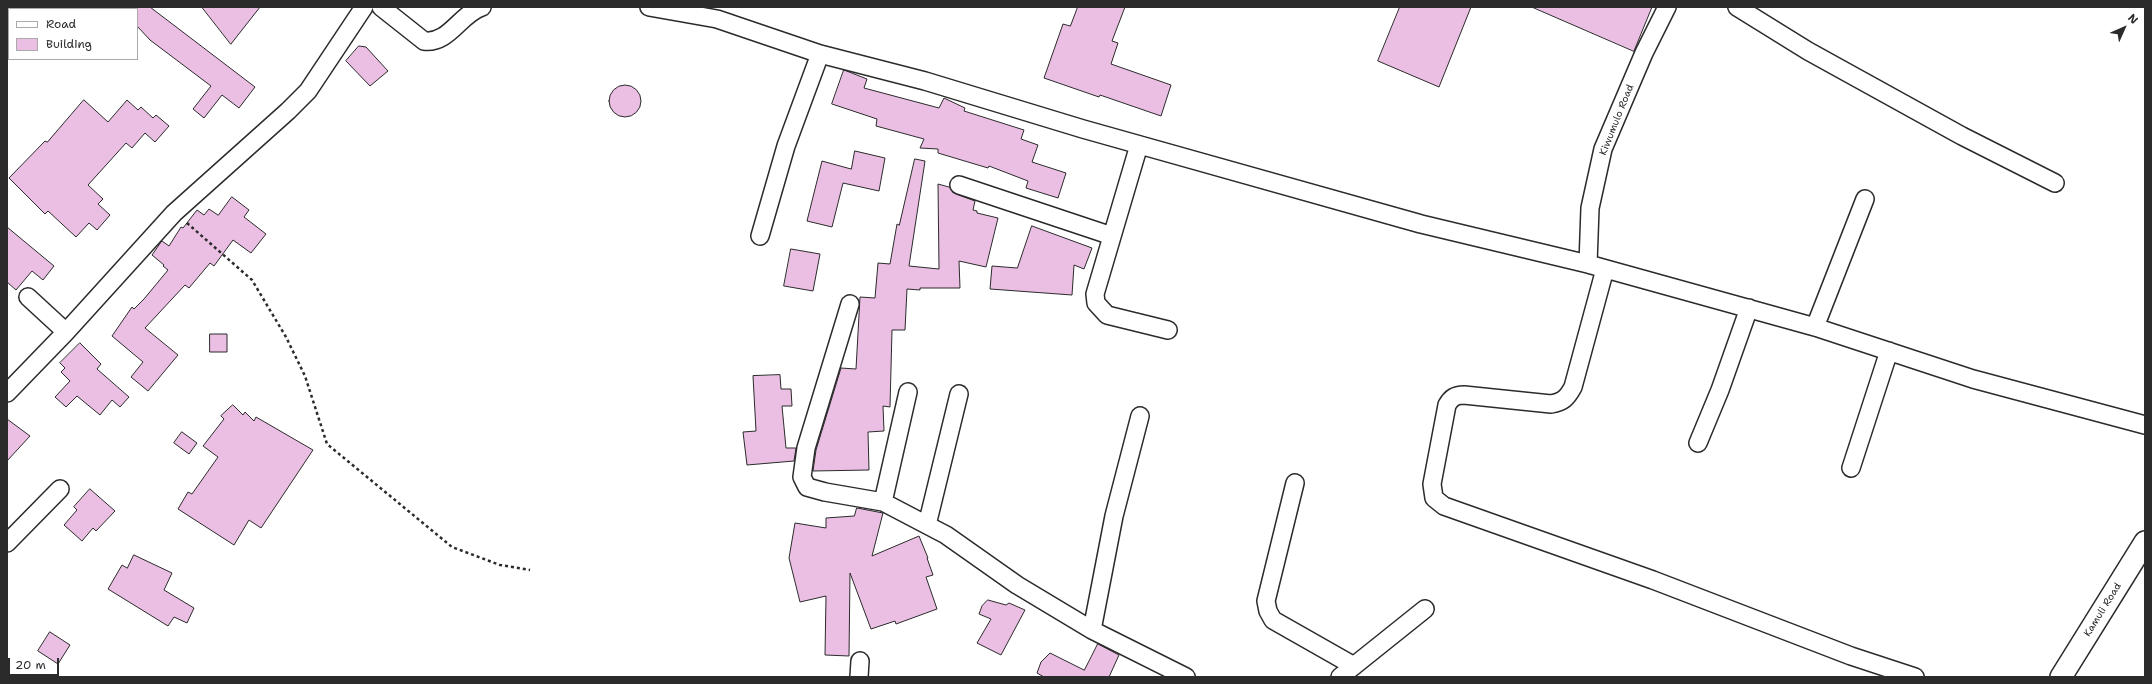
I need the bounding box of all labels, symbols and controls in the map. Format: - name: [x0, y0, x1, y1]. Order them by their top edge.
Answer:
- legend: [8, 8, 138, 60]
- north arrow: [2104, 8, 2144, 48]
- text: N: [2124, 11, 2141, 28]
- text: Road: [46, 16, 76, 32]
- text: Building: [46, 36, 92, 52]
- street label: Kiwumulo Road: [1597, 83, 1637, 157]
- street label: Kamuli Road: [2082, 581, 2124, 639]
- scale bar: [10, 650, 61, 676]
- text: 20 m: [15, 657, 46, 673]

